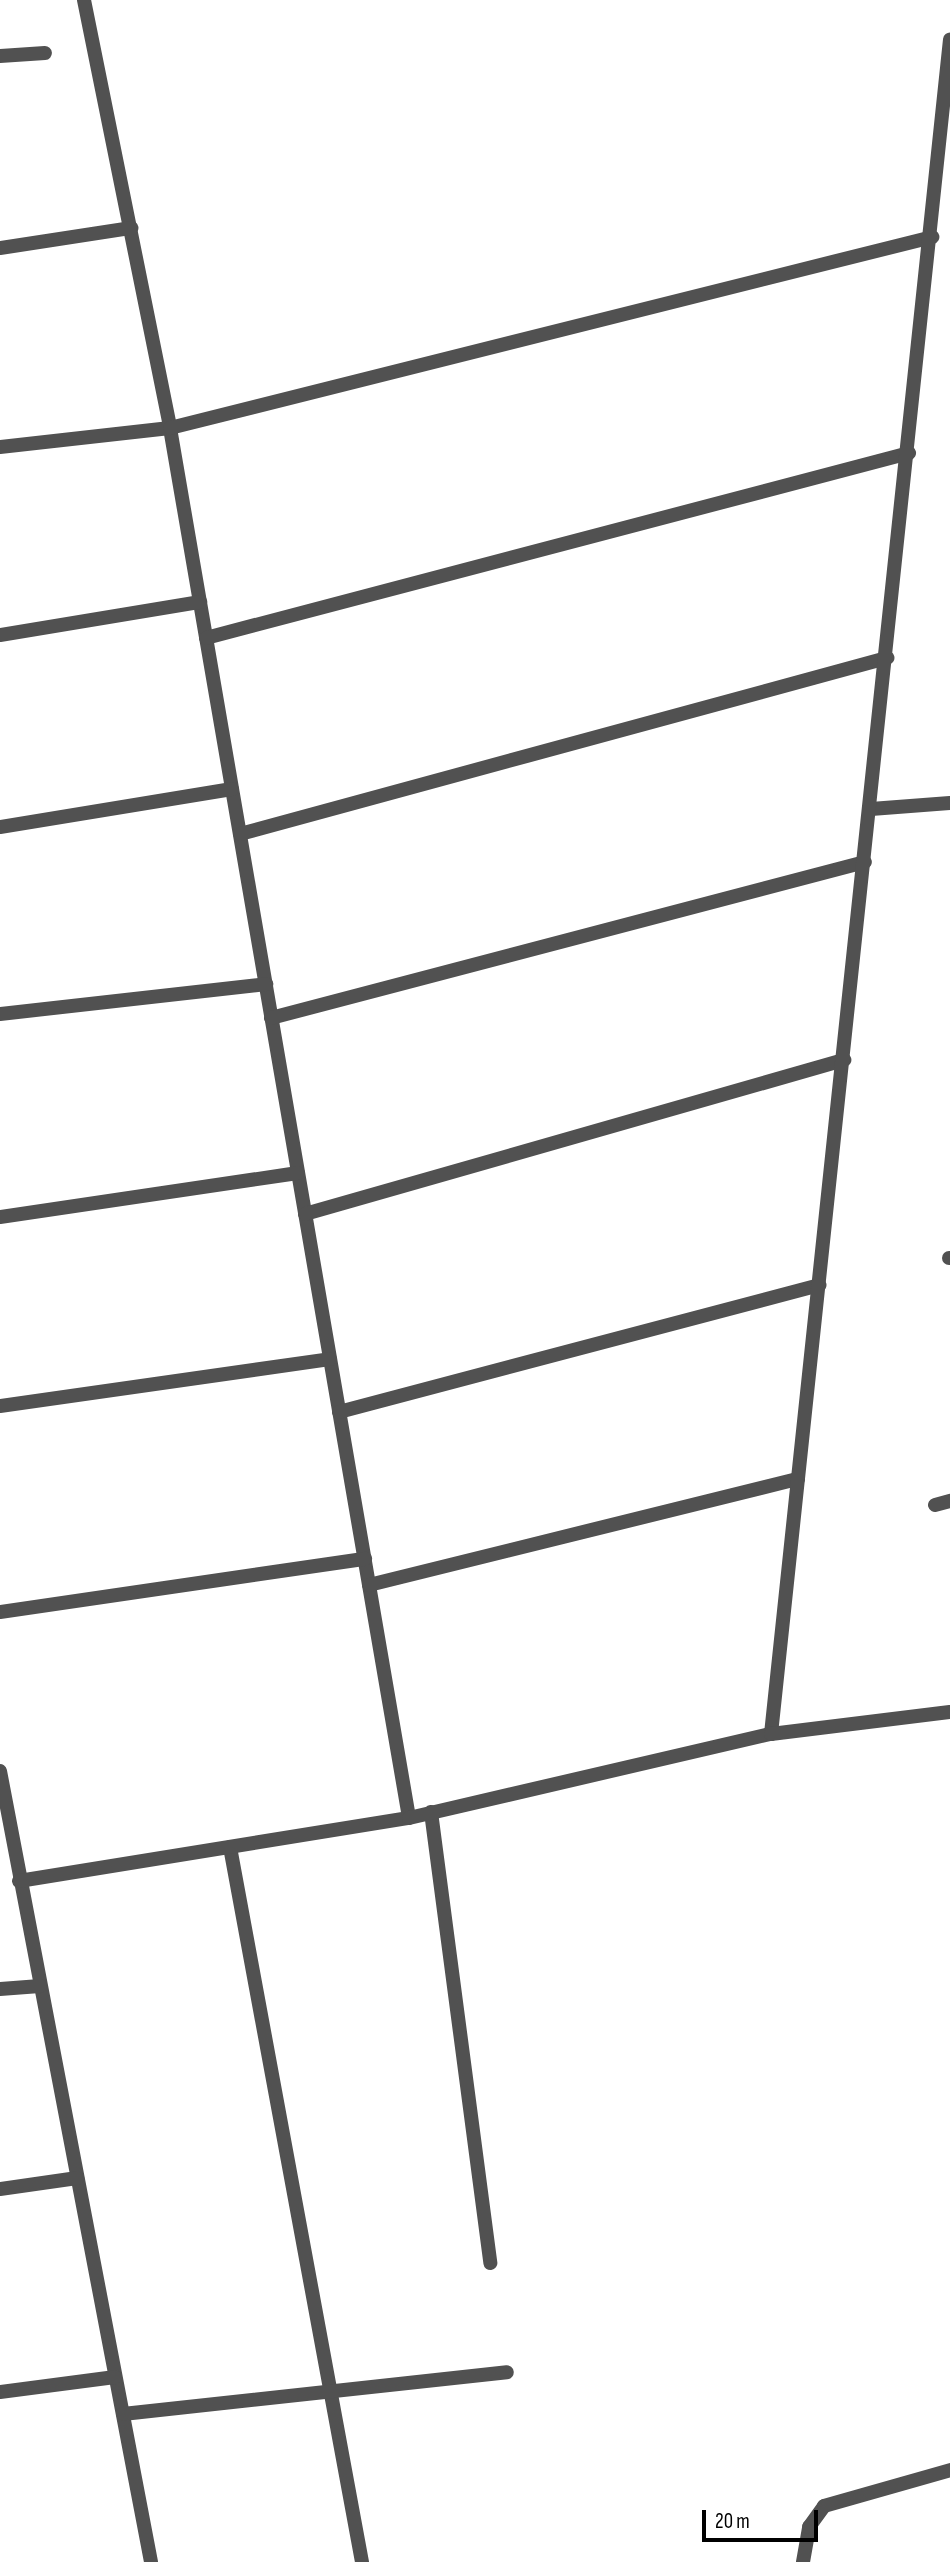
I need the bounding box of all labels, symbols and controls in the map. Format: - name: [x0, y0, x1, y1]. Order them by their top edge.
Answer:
- scale bar: [705, 2496, 820, 2540]
- text: 20 m: [715, 2509, 750, 2534]

